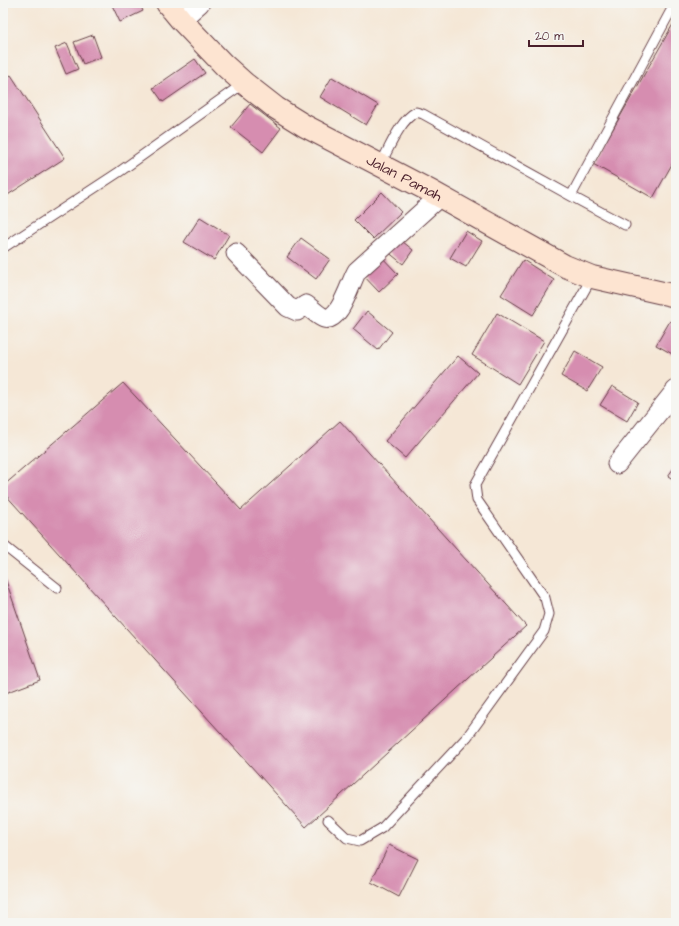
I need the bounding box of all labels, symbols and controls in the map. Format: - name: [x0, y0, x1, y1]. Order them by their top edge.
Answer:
- scale bar: [529, 22, 583, 48]
- text: 20 m: [535, 28, 564, 45]
- street label: Jalan Pamah: [363, 149, 447, 207]

